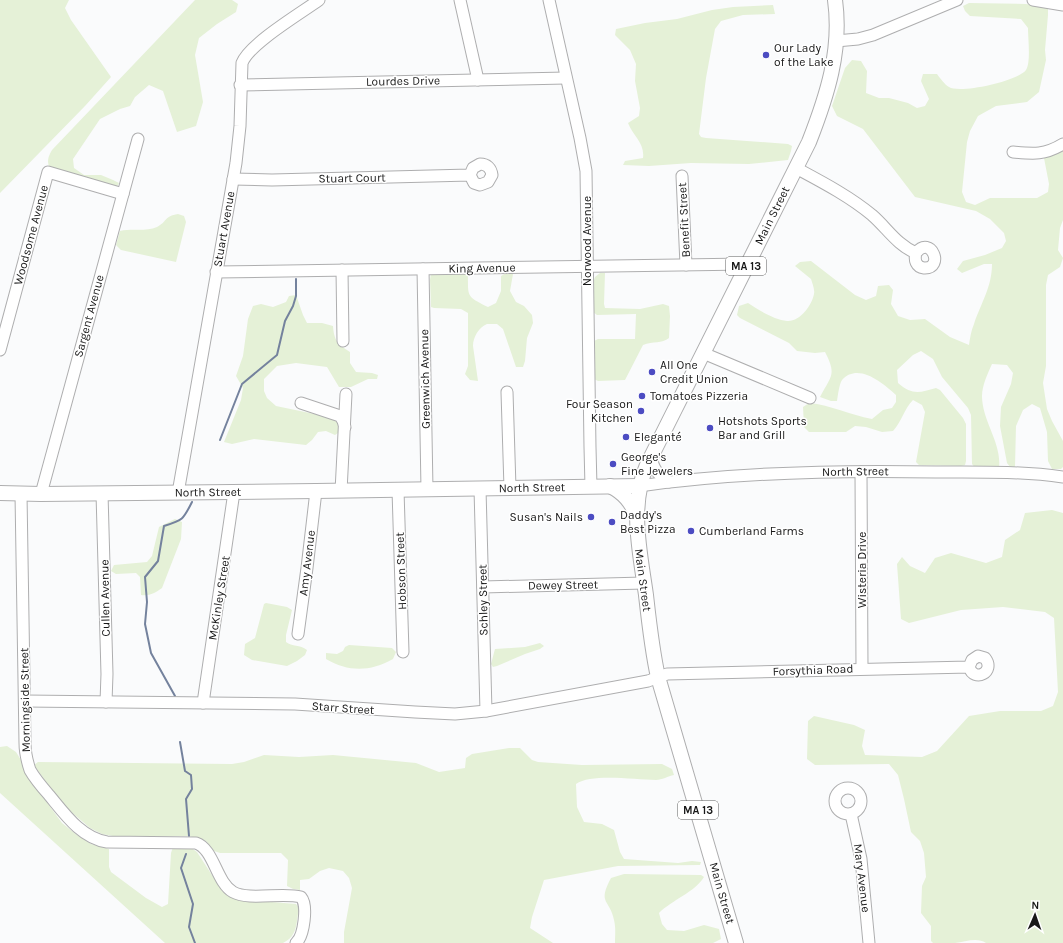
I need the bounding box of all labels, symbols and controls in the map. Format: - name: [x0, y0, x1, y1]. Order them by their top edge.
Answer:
- place label: Our Lady of the Lake: [774, 41, 833, 69]
- marker: Our Lady of the Lake: [761, 50, 771, 60]
- street label: Lourdes Drive: [366, 73, 440, 89]
- street label: Stuart Court: [318, 170, 386, 186]
- street label: Benefit Street: [675, 182, 693, 258]
- street label: Woodsome Avenue: [11, 183, 51, 287]
- street label: Main Street: [752, 184, 793, 247]
- street label: Stuart Avenue: [210, 190, 238, 268]
- street label: Norwood Avenue: [580, 196, 594, 286]
- road number: MA 13: [726, 257, 766, 275]
- street label: King Avenue: [448, 260, 516, 276]
- street label: Sargent Avenue: [71, 273, 107, 359]
- street label: Greenwich Avenue: [417, 329, 433, 429]
- place label: All One Credit Union: [660, 358, 728, 386]
- marker: All One Credit Union: [647, 367, 657, 377]
- place label: Tomatoes Pizzeria: [650, 389, 748, 403]
- marker: Tomatoes Pizzeria: [637, 391, 647, 401]
- place label: Four Season Kitchen: [566, 397, 633, 425]
- marker: Four Season Kitchen: [636, 406, 646, 416]
- place label: Hotshots Sports Bar and Grill: [718, 414, 807, 442]
- marker: Hotshots Sports Bar and Grill: [705, 423, 715, 433]
- place label: Eleganté: [634, 430, 682, 444]
- marker: Eleganté: [621, 432, 631, 442]
- place label: George's Fine Jewelers: [621, 450, 693, 478]
- marker: George's Fine Jewelers: [608, 459, 618, 469]
- street label: North Street: [822, 464, 889, 479]
- street label: North Street: [498, 480, 566, 495]
- street label: North Street: [175, 485, 242, 500]
- place label: Daddy's Best Pizza: [620, 508, 676, 536]
- place label: Susan's Nails: [509, 510, 583, 524]
- marker: Susan's Nails: [586, 512, 596, 522]
- marker: Daddy's Best Pizza: [607, 517, 617, 527]
- place label: Cumberland Farms: [699, 524, 804, 538]
- marker: Cumberland Farms: [686, 526, 696, 536]
- street label: Amy Avenue: [296, 529, 318, 597]
- street label: Hobson Street: [393, 532, 409, 610]
- street label: Wisteria Drive: [855, 532, 869, 608]
- street label: Main Street: [632, 548, 654, 613]
- street label: McKinley Street: [205, 554, 233, 641]
- street label: Cullen Avenue: [97, 559, 113, 637]
- street label: Schley Street: [475, 564, 491, 636]
- street label: Dewey Street: [528, 577, 599, 593]
- street label: Morningside Street: [17, 647, 33, 753]
- street label: Forsythia Road: [772, 662, 854, 678]
- street label: Starr Street: [311, 699, 375, 717]
- road number: MA 13: [678, 801, 718, 819]
- street label: Mary Avenue: [851, 843, 873, 913]
- street label: Main Street: [707, 861, 738, 926]
- north arrow: [1015, 895, 1055, 935]
- text: N: [1031, 899, 1040, 912]

